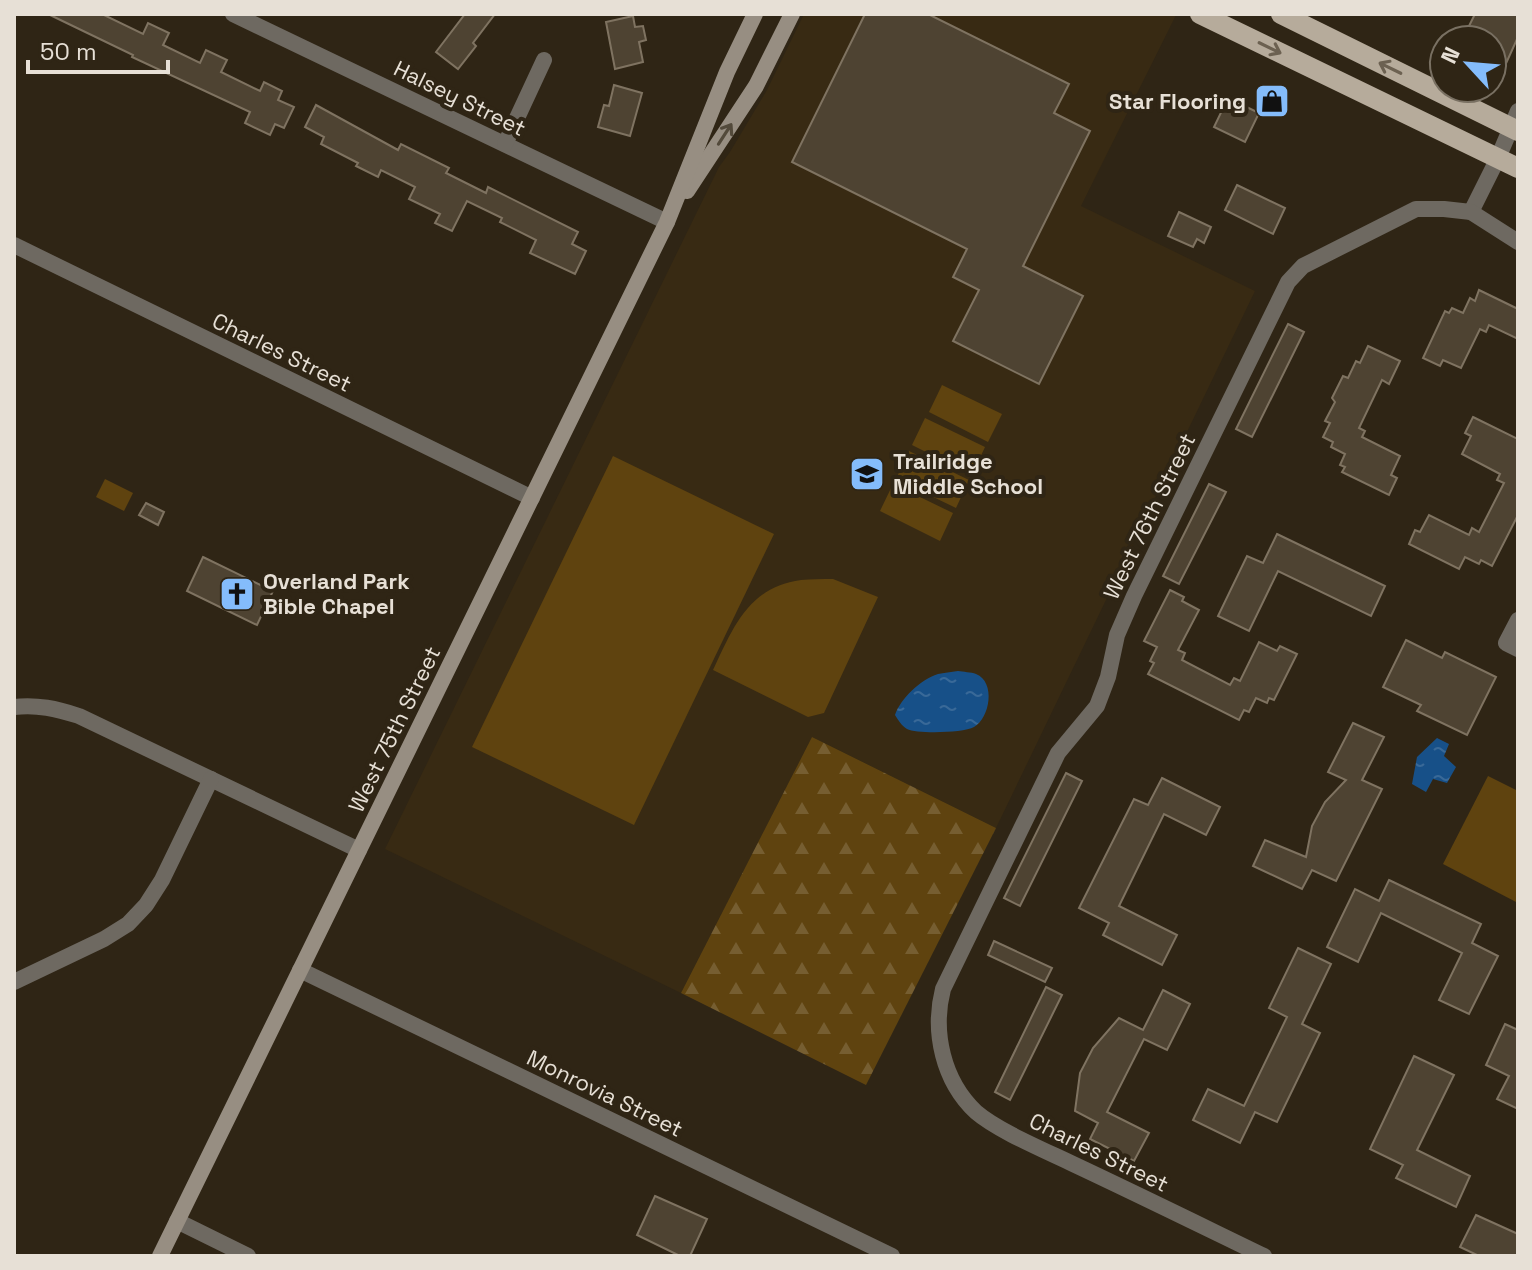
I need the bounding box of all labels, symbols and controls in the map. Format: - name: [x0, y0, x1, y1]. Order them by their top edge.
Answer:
- scale bar: [28, 24, 168, 74]
- north arrow: [1428, 24, 1508, 104]
- text: 50 m: [40, 36, 97, 67]
- one-way arrow: [1258, 41, 1282, 56]
- text: N: [1434, 42, 1466, 68]
- street label: Halsey Street: [389, 54, 531, 142]
- one-way arrow: [1379, 60, 1403, 75]
- shop icon: Star Flooring: [1253, 82, 1291, 120]
- place label: Star Flooring: [1109, 87, 1246, 115]
- one-way arrow: [717, 123, 733, 145]
- street label: Charles Street: [208, 306, 356, 398]
- street label: West 76th Street: [1097, 428, 1201, 604]
- place label: Trailridge Middle School: [893, 447, 1043, 500]
- school or university icon: Trailridge Middle School: [848, 455, 886, 493]
- place label: Overland Park Bible Chapel: [263, 567, 410, 620]
- church icon: Overland Park Bible Chapel: [218, 575, 256, 613]
- street label: West 75th Street: [342, 641, 446, 817]
- street label: Monrovia Street: [522, 1043, 688, 1143]
- street label: Charles Street: [1025, 1106, 1173, 1198]

